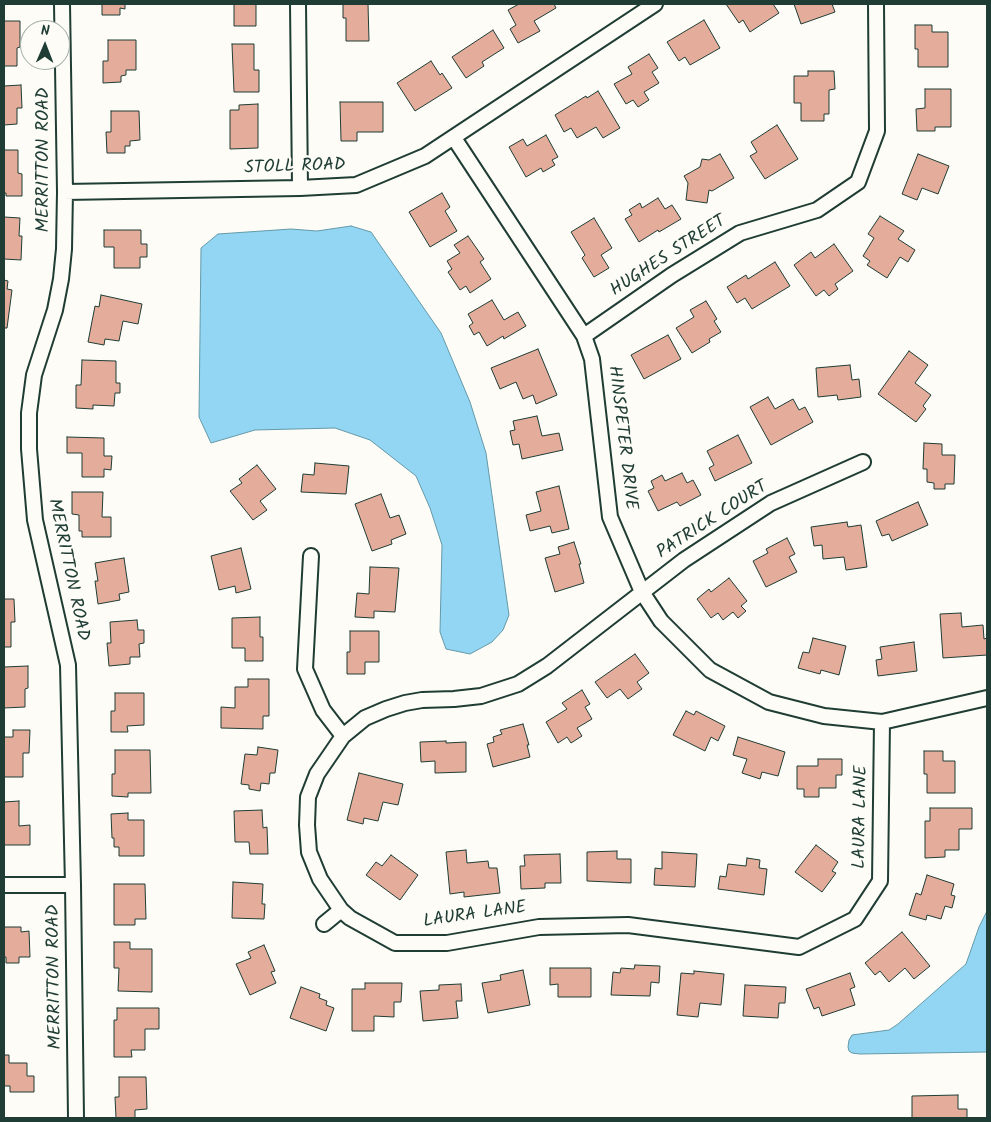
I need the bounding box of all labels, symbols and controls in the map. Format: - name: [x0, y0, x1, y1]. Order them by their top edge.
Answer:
- north arrow: [20, 20, 70, 70]
- text: N: [41, 20, 50, 42]
- street label: MERRITTON ROAD: [34, 87, 56, 233]
- street label: STOLL ROAD: [244, 155, 346, 181]
- street label: HUGHES STREET: [607, 212, 731, 302]
- street label: HINSPETER DRIVE: [601, 365, 641, 511]
- street label: PATRICK COURT: [654, 477, 772, 565]
- street label: MERRITTON ROAD: [41, 497, 93, 643]
- street label: LAURA LANE: [850, 765, 874, 869]
- street label: LAURA LANE: [422, 898, 528, 934]
- street label: MERRITTON ROAD: [44, 904, 68, 1050]

